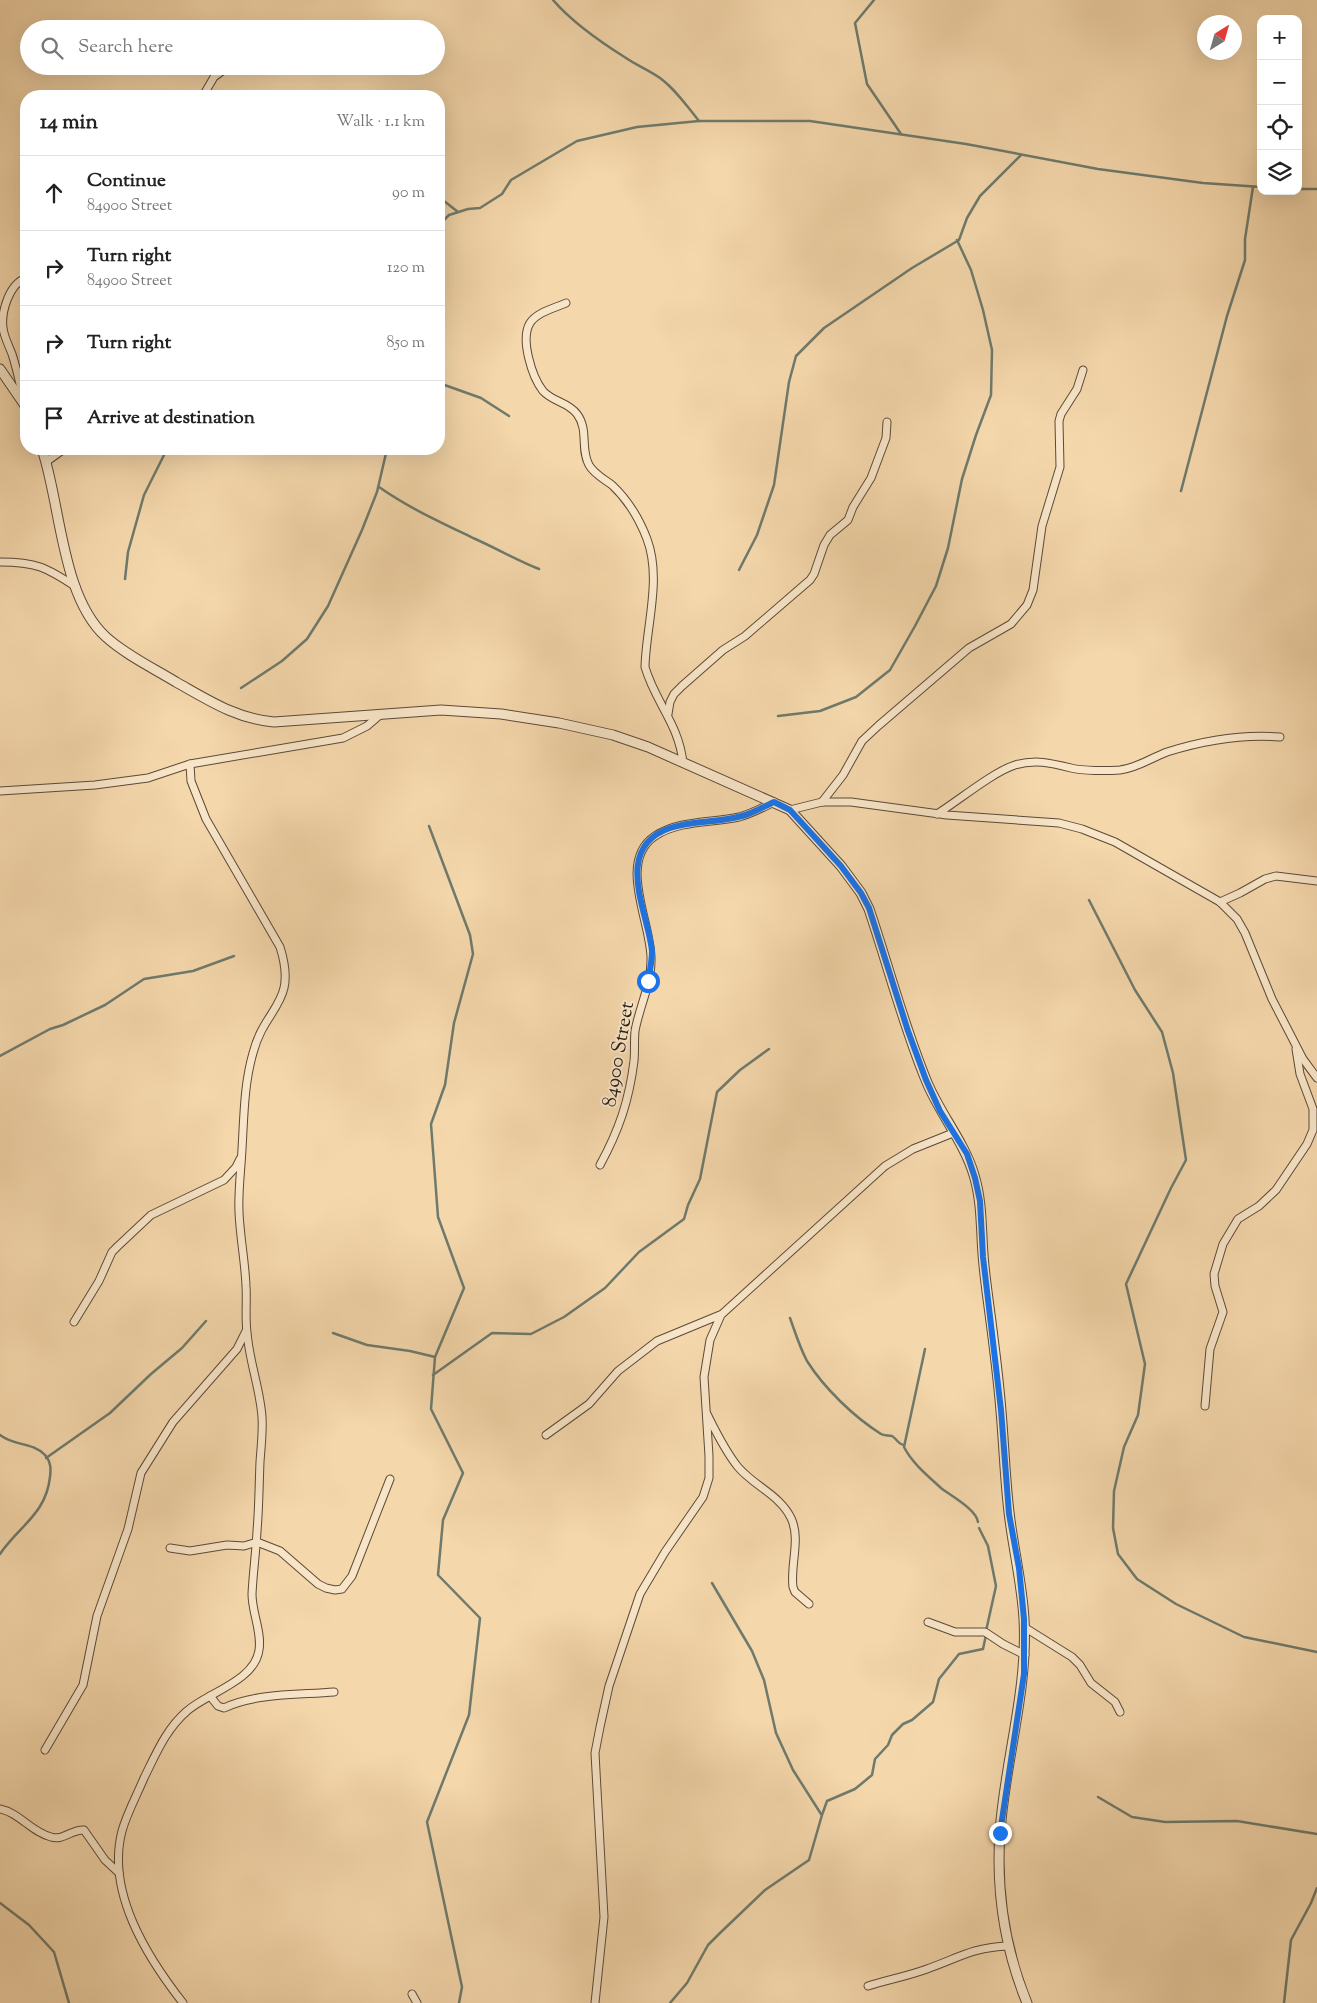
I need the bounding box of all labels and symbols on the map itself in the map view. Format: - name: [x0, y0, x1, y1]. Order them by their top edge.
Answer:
- north arrow: [1197, 15, 1242, 60]
- route start: [637, 970, 660, 993]
- street label: 84900 Street: [596, 999, 643, 1109]
- route end: [989, 1822, 1012, 1845]

